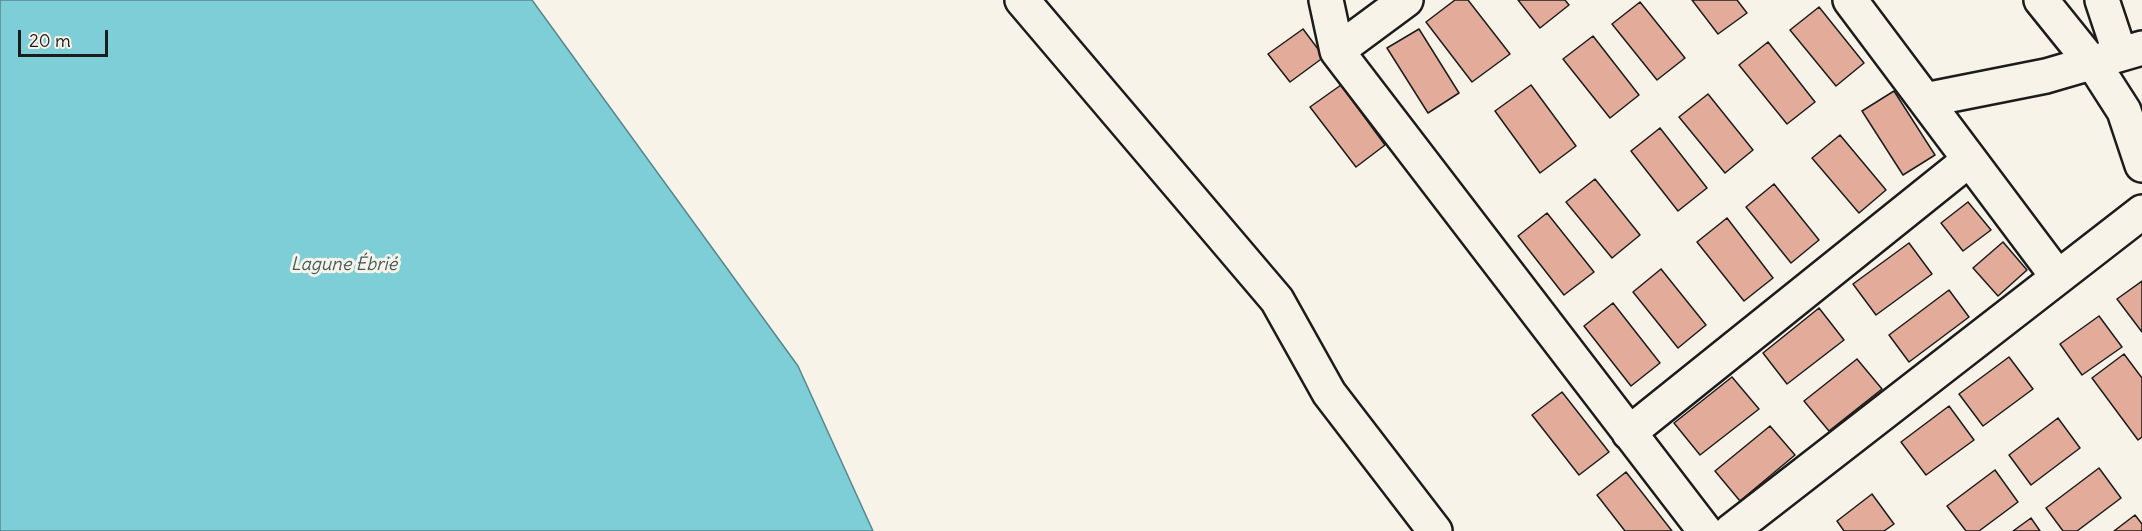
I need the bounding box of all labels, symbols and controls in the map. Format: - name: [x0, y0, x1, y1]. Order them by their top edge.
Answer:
- scale bar: [21, 18, 111, 56]
- text: 20 m: [29, 29, 71, 52]
- water label: Lagune Ébrié: [291, 254, 397, 276]

